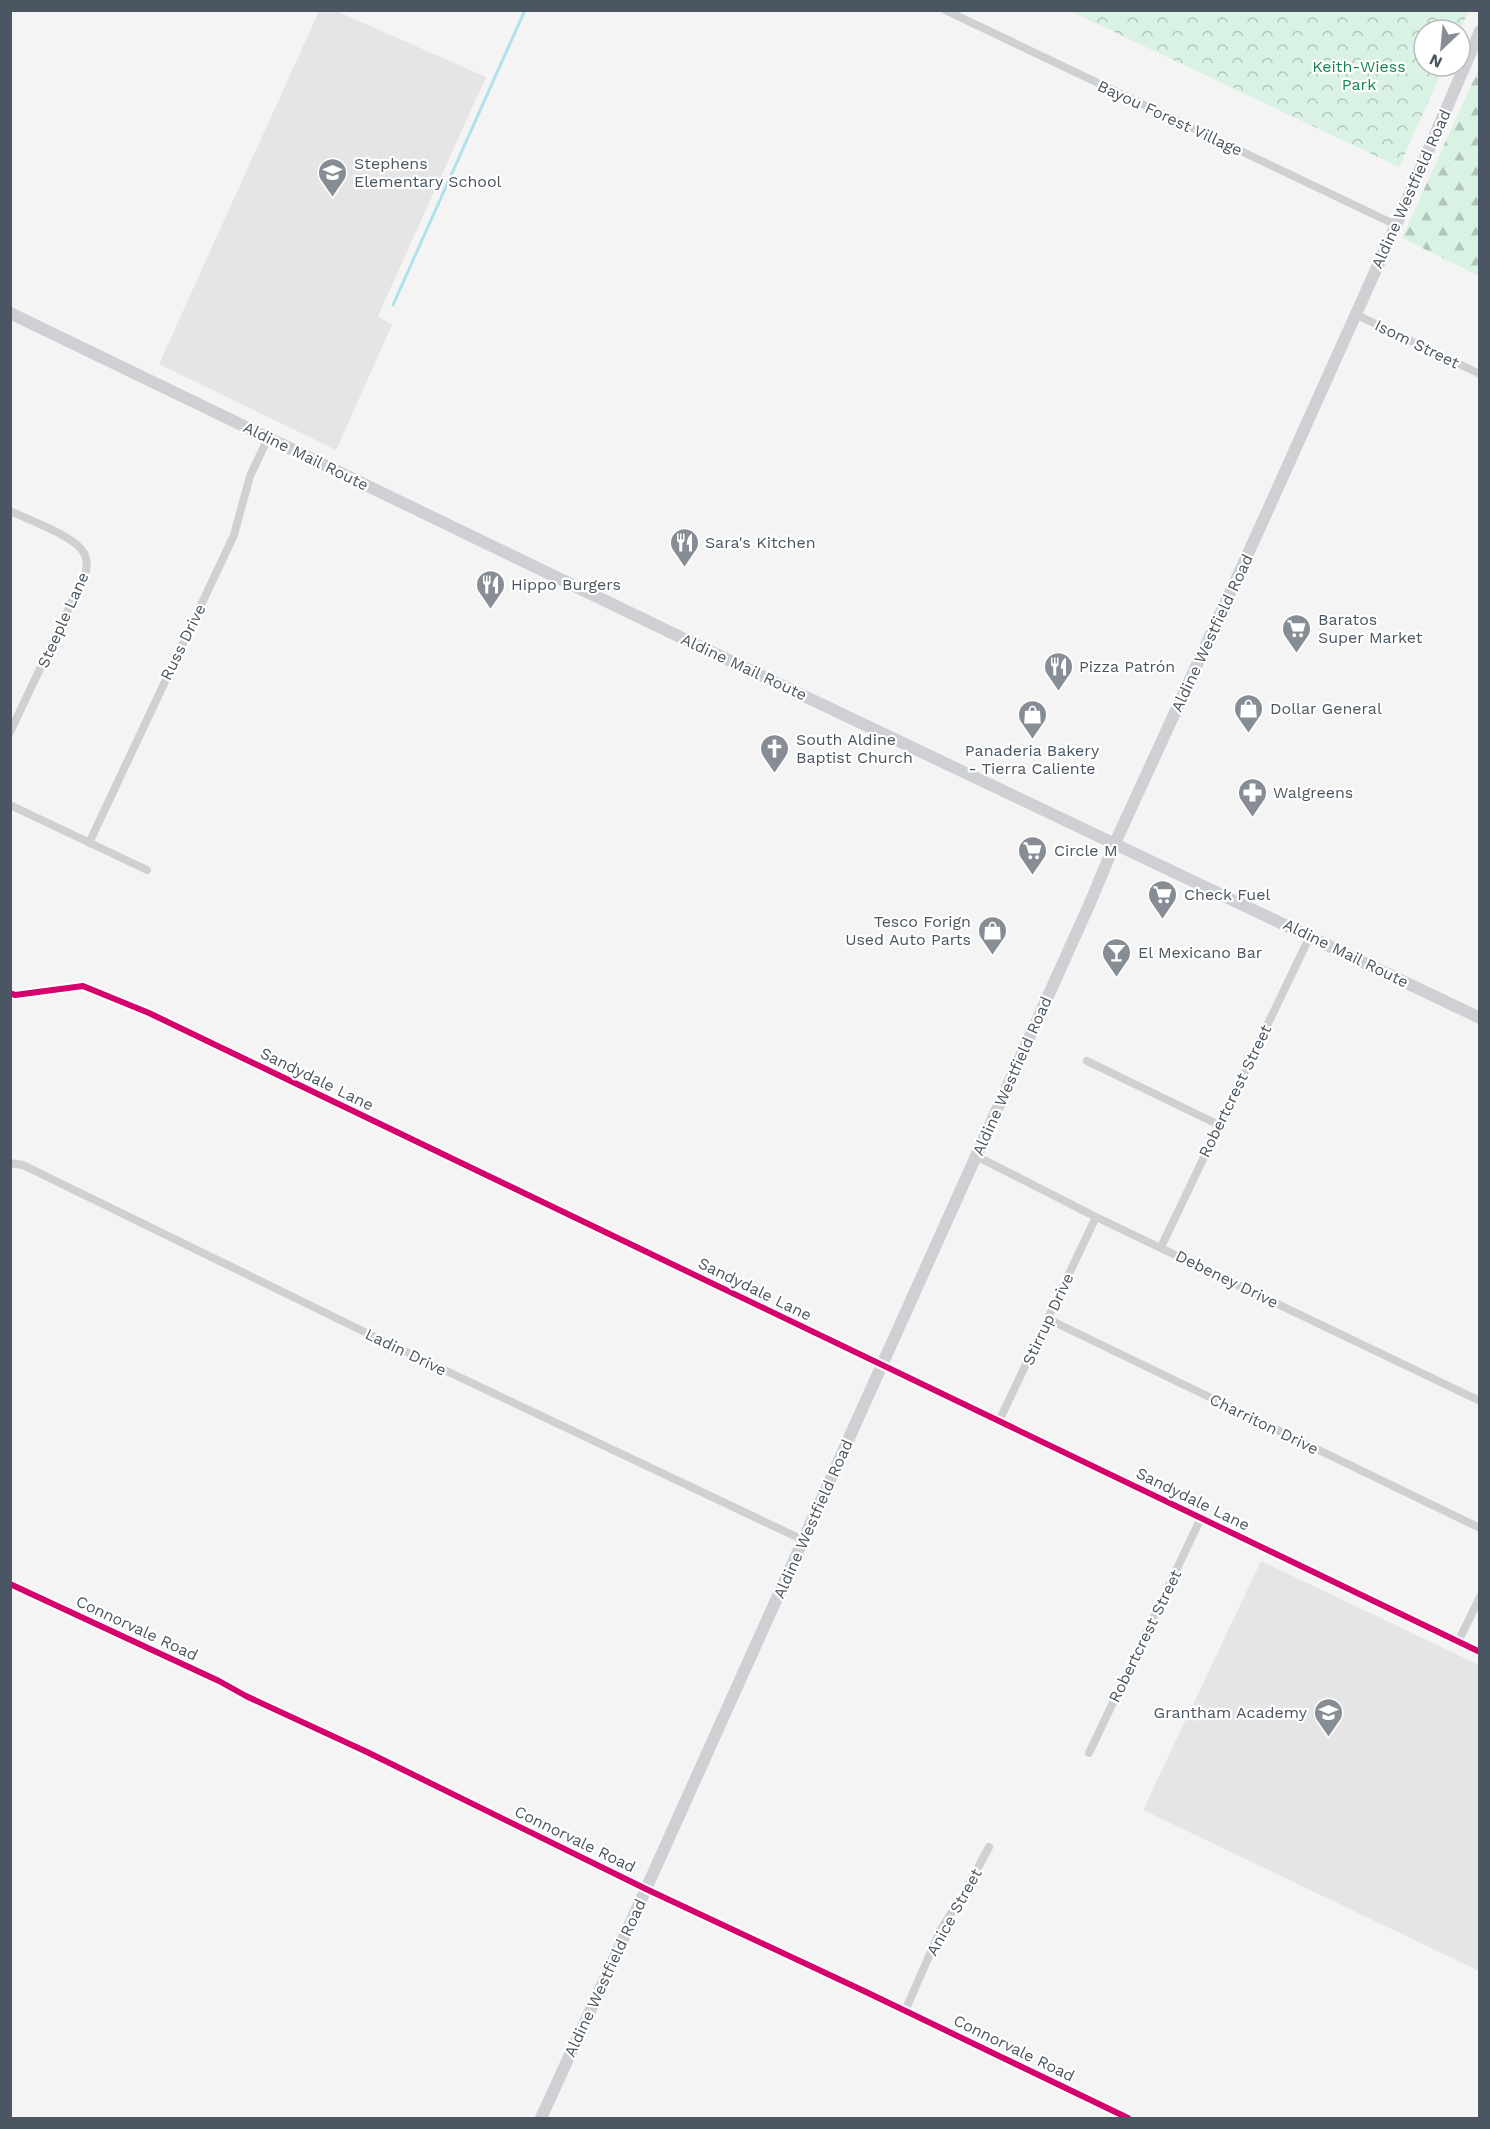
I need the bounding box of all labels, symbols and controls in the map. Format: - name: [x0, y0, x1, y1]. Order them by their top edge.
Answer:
- north arrow: [1412, 18, 1472, 78]
- text: N: [1426, 50, 1445, 72]
- park label: Keith-Wiess Park: [1312, 57, 1406, 94]
- street label: Bayou Forest Village: [1095, 76, 1245, 160]
- street label: Aldine Westfield Road: [1367, 107, 1455, 271]
- place label: Stephens Elementary School: [354, 154, 502, 191]
- school or university icon: Stephens Elementary School: [317, 156, 349, 198]
- street label: Isom Street: [1372, 315, 1463, 373]
- street label: Aldine Mail Route: [240, 417, 372, 495]
- restaurant icon: Sara's Kitchen: [668, 526, 700, 568]
- place label: Sara's Kitchen: [705, 533, 816, 552]
- street label: Aldine Westfield Road: [1167, 551, 1257, 715]
- restaurant icon: Hippo Burgers: [474, 568, 506, 610]
- street label: Steeple Lane: [33, 569, 93, 671]
- place label: Hippo Burgers: [511, 575, 621, 594]
- street label: Russ Drive: [156, 601, 210, 683]
- place label: Baratos Super Market: [1318, 610, 1423, 647]
- supermarket icon: Baratos Super Market: [1281, 612, 1313, 654]
- street label: Aldine Mail Route: [678, 629, 810, 705]
- restaurant icon: Pizza Patrón: [1042, 650, 1074, 692]
- place label: Pizza Patrón: [1079, 657, 1175, 676]
- shop icon: Dollar General: [1233, 692, 1265, 734]
- shop icon: Panaderia Bakery - Tierra Caliente: [1016, 698, 1048, 740]
- place label: Dollar General: [1270, 699, 1382, 718]
- place label: South Aldine Baptist Church: [796, 730, 913, 767]
- church icon: South Aldine Baptist Church: [759, 732, 791, 774]
- place label: Panaderia Bakery - Tierra Caliente: [965, 741, 1100, 778]
- pharmacy icon: Walgreens: [1236, 776, 1268, 818]
- place label: Walgreens: [1273, 783, 1353, 802]
- supermarket icon: Circle M: [1017, 834, 1049, 876]
- place label: Circle M: [1054, 841, 1118, 860]
- supermarket icon: Check Fuel: [1147, 878, 1179, 920]
- place label: Check Fuel: [1184, 885, 1270, 904]
- place label: Tesco Forign Used Auto Parts: [845, 912, 971, 949]
- shop icon: Tesco Forign Used Auto Parts: [976, 914, 1008, 956]
- street label: Aldine Mail Route: [1280, 914, 1412, 992]
- bar icon: El Mexicano Bar: [1101, 936, 1133, 978]
- place label: El Mexicano Bar: [1138, 943, 1263, 962]
- street label: Aldine Westfield Road: [968, 994, 1056, 1158]
- street label: Robertcrest Street: [1195, 1021, 1275, 1160]
- street label: Sandydale Lane: [257, 1043, 377, 1115]
- street label: Debeney Drive: [1173, 1246, 1281, 1312]
- street label: Sandydale Lane: [695, 1253, 815, 1325]
- street label: Stirrup Drive: [1018, 1270, 1078, 1368]
- street label: Ladin Drive: [362, 1324, 450, 1380]
- street label: Charriton Drive: [1206, 1389, 1322, 1459]
- street label: Aldine Westfield Road: [769, 1437, 857, 1601]
- street label: Sandydale Lane: [1133, 1463, 1253, 1535]
- street label: Robertcrest Street: [1105, 1566, 1185, 1705]
- street label: Connorvale Road: [73, 1591, 201, 1665]
- school or university icon: Grantham Academy: [1312, 1696, 1344, 1738]
- place label: Grantham Academy: [1154, 1703, 1308, 1722]
- street label: Connorvale Road: [511, 1801, 639, 1877]
- street label: Anice Street: [922, 1865, 986, 1959]
- street label: Aldine Westfield Road: [560, 1896, 650, 2060]
- street label: Connorvale Road: [950, 2010, 1078, 2086]

